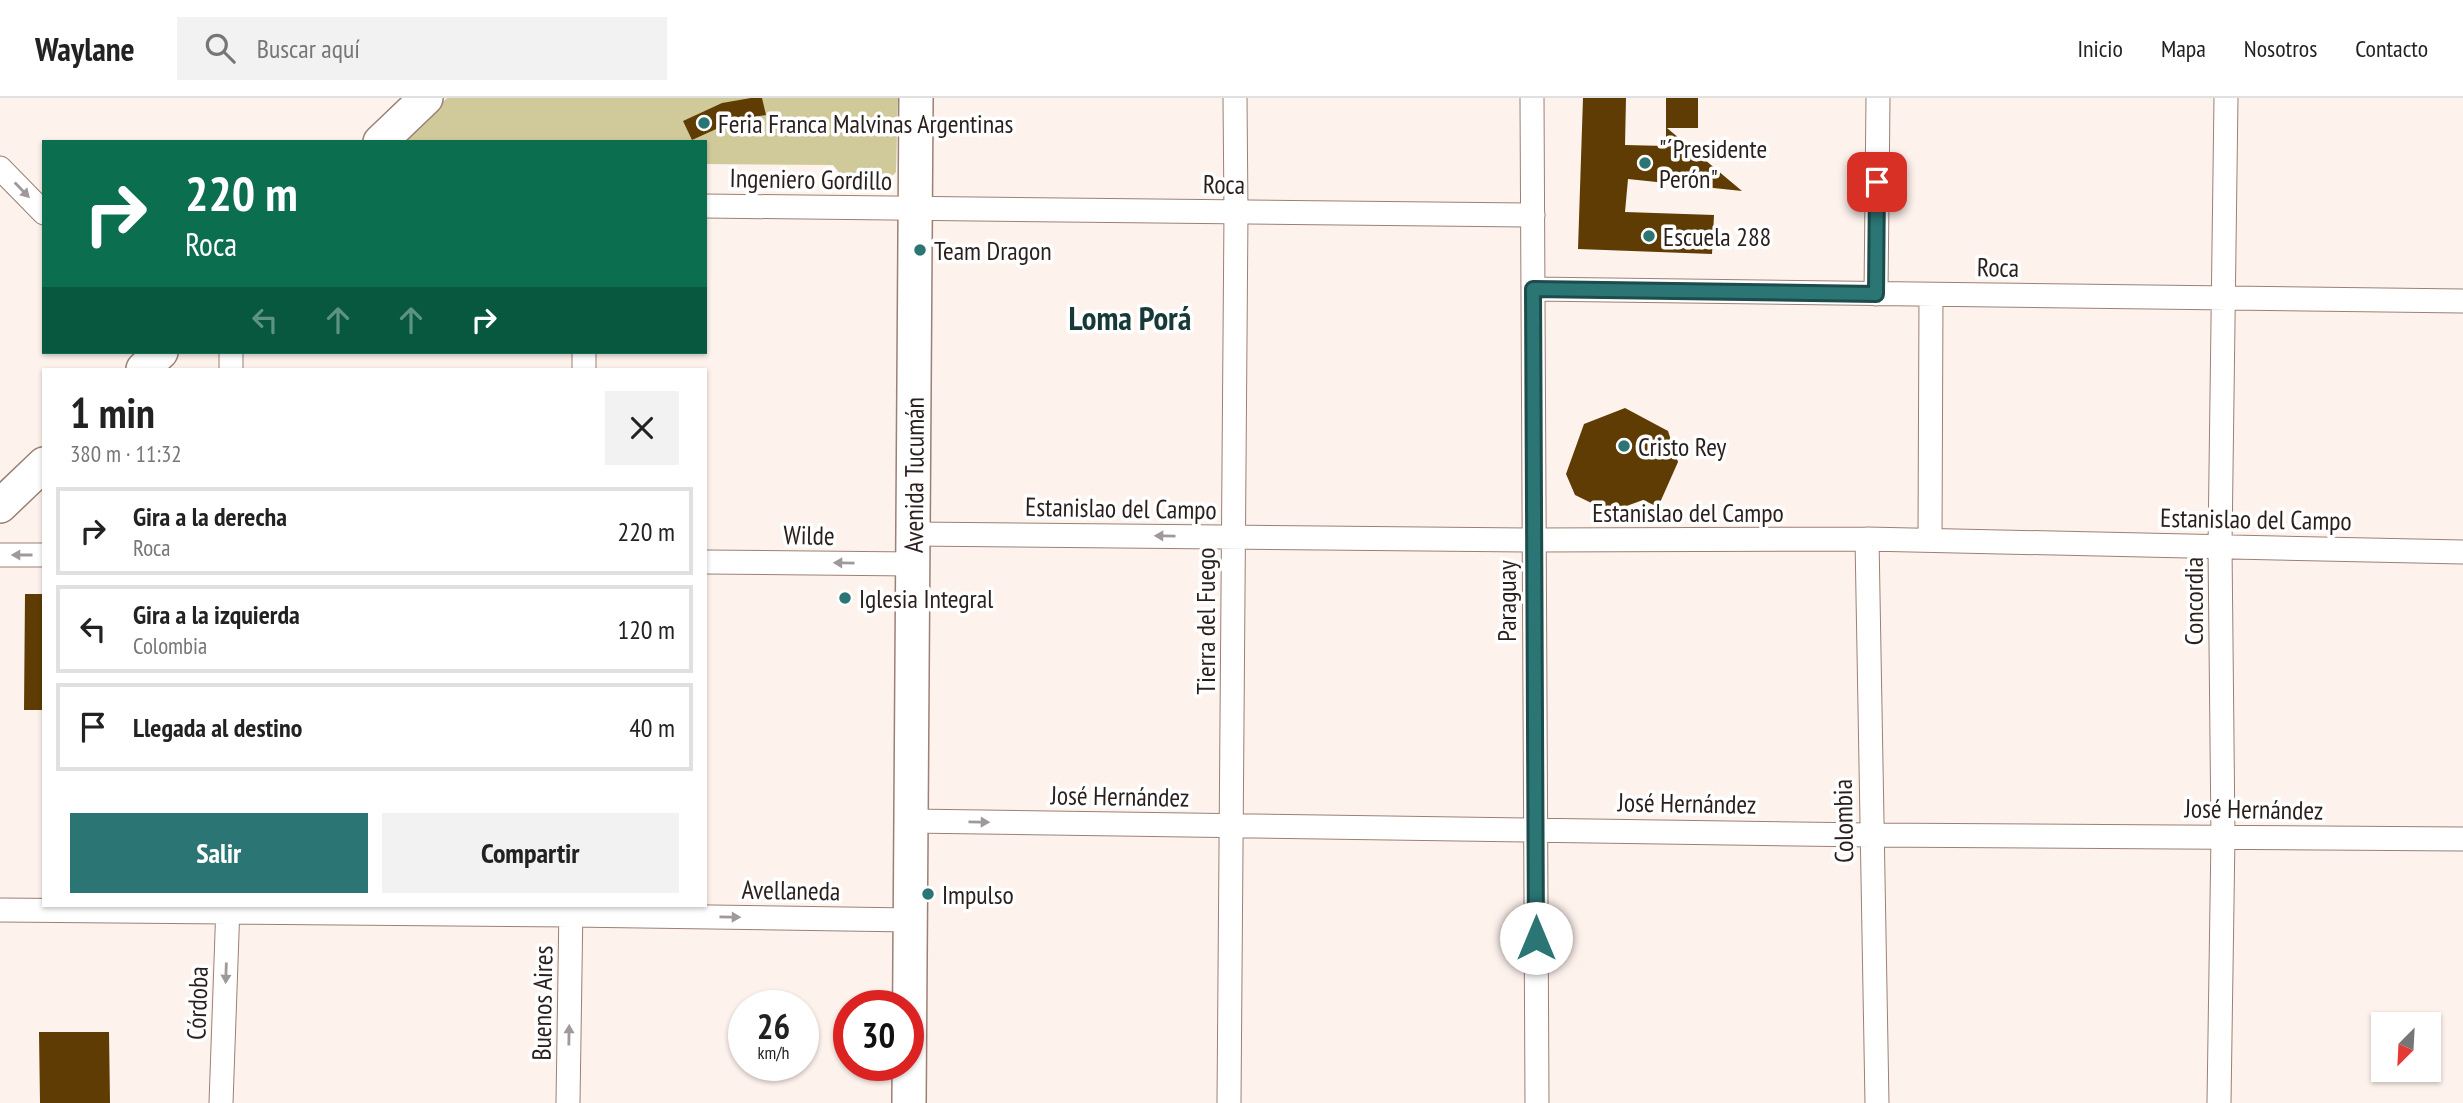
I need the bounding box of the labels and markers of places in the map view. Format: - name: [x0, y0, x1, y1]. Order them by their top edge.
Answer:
- place label: Feria Franca Malvinas Argentinas: [718, 107, 1013, 140]
- marker: Feria Franca Malvinas Argentinas: [696, 115, 712, 131]
- place label: "´Presidente Perón": [1659, 132, 1767, 195]
- pin: [1847, 152, 1907, 212]
- marker: "´Presidente Perón": [1637, 155, 1653, 171]
- place label: Escuela 288: [1663, 220, 1771, 253]
- marker: Escuela 288: [1641, 228, 1657, 244]
- place label: Team Dragon: [934, 234, 1052, 267]
- marker: Team Dragon: [912, 242, 928, 258]
- place label: Cristo Rey: [1638, 430, 1727, 463]
- marker: Cristo Rey: [1616, 438, 1632, 454]
- place label: Iglesia Integral: [859, 582, 993, 615]
- marker: Iglesia Integral: [837, 590, 853, 606]
- place label: Impulso: [942, 878, 1014, 911]
- marker: Impulso: [920, 886, 936, 902]

